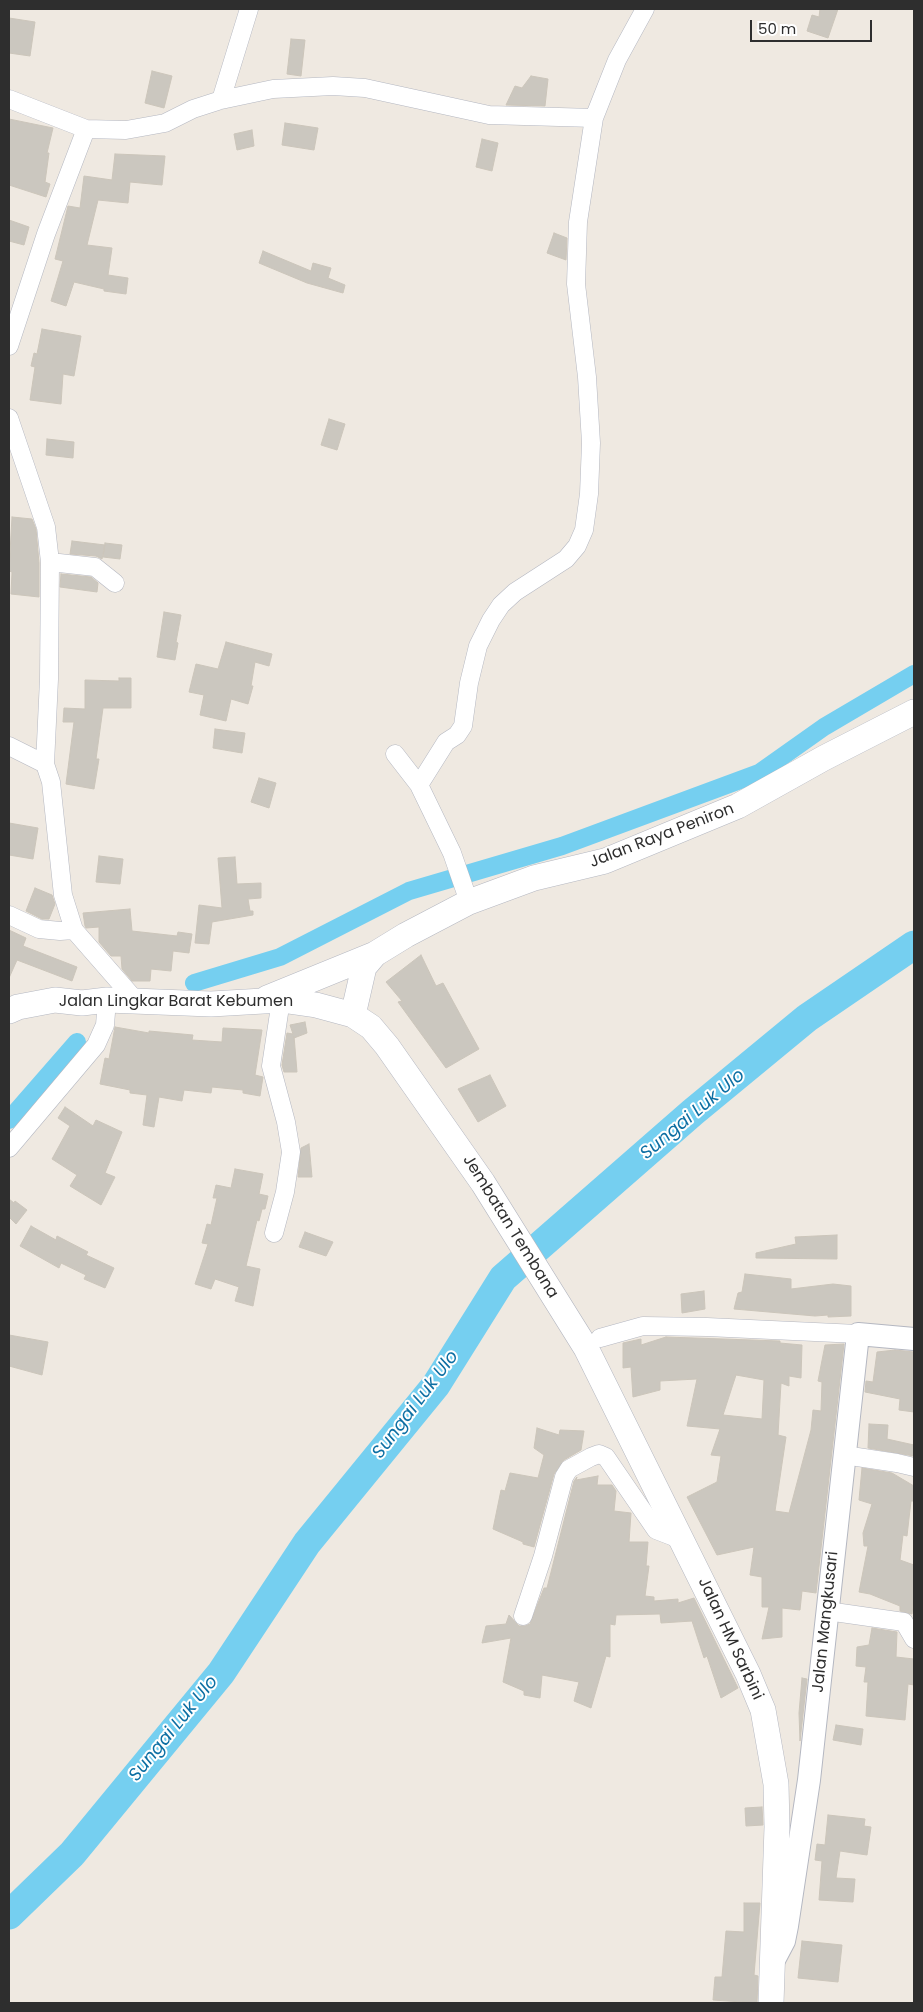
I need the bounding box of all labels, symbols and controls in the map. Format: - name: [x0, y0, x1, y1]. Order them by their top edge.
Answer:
- scale bar: [753, 10, 876, 42]
- text: 50 m: [758, 18, 796, 39]
- street label: Jalan Raya Peniron: [587, 800, 737, 872]
- street label: Jalan Lingkar Barat Kebumen: [59, 992, 293, 1012]
- water label: Sungai Luk Ulo: [636, 1065, 750, 1165]
- street label: Jembatan Tembana: [458, 1152, 562, 1302]
- water label: Sungai Luk Ulo: [368, 1347, 464, 1463]
- street label: Jalan Mangkusari: [809, 1551, 843, 1693]
- street label: Jalan HM Sarbini: [693, 1575, 767, 1703]
- water label: Sungai Luk Ulo: [125, 1672, 223, 1786]

